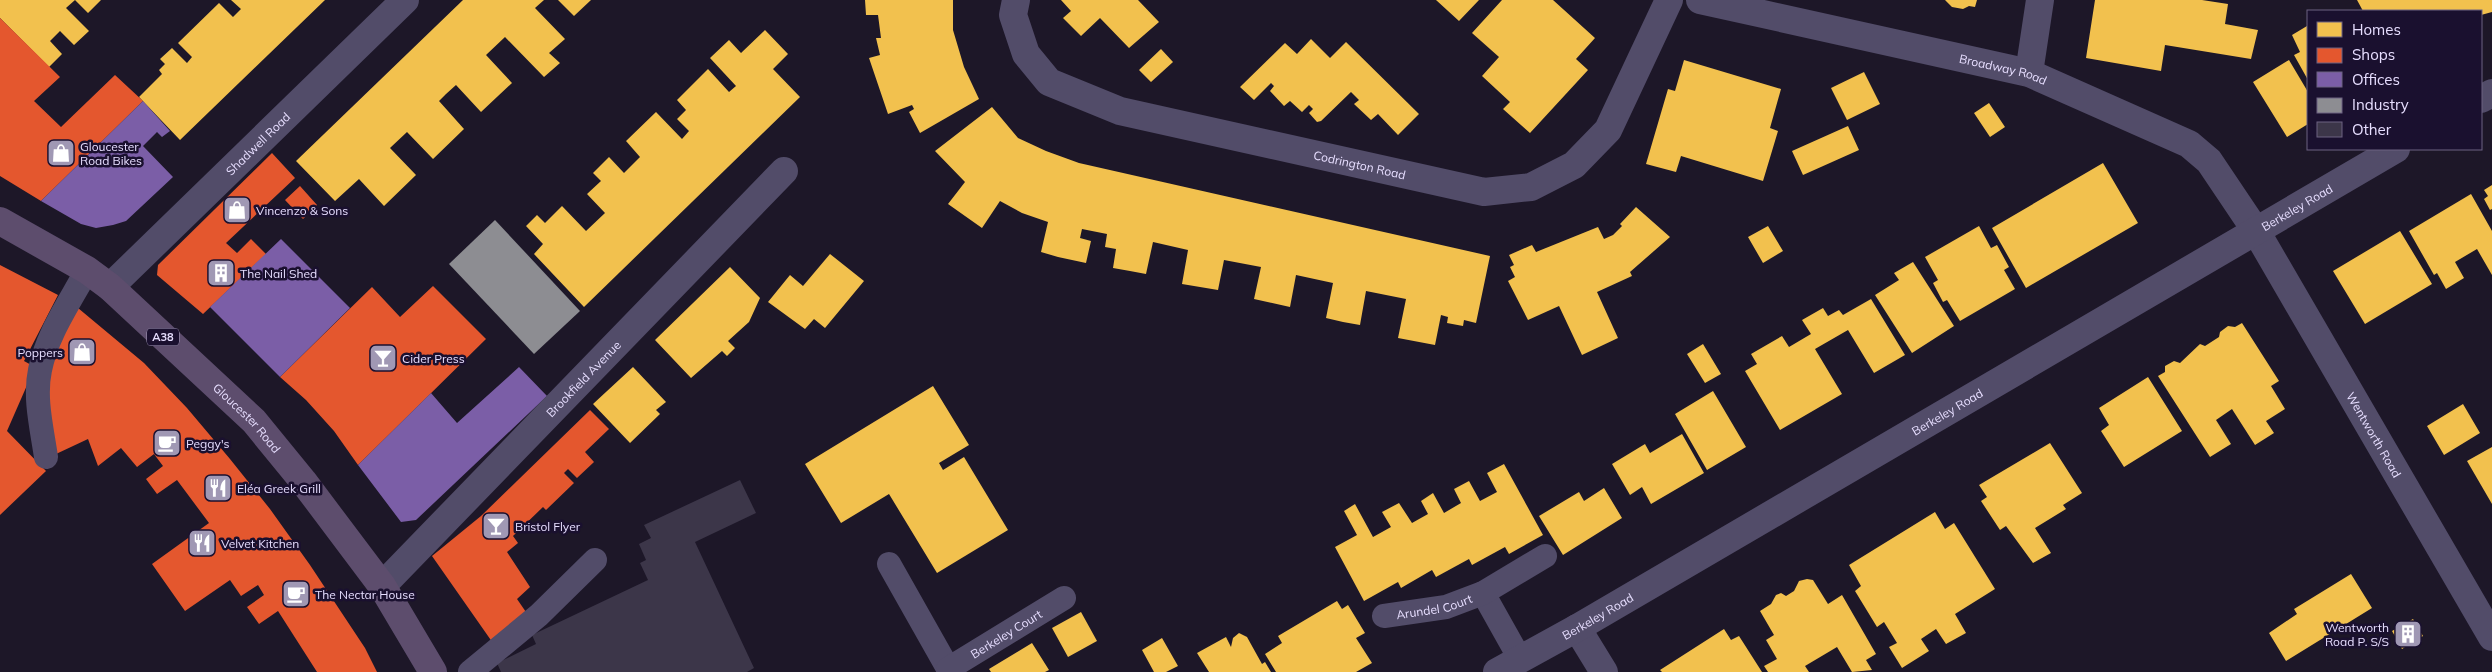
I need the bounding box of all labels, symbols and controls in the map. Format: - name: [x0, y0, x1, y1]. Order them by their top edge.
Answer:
- legend: [2307, 10, 2482, 150]
- text: Homes: [2352, 20, 2401, 39]
- text: Shops: [2352, 45, 2395, 64]
- street label: Broadway Road: [1958, 50, 2049, 88]
- text: Offices: [2352, 70, 2400, 89]
- text: Industry: [2352, 95, 2409, 114]
- street label: Shadwell Road: [222, 109, 293, 178]
- text: Other: [2352, 120, 2392, 139]
- shop icon: Gloucester Road Bikes: [46, 138, 76, 168]
- place label: Gloucester Road Bikes: [80, 139, 142, 168]
- street label: Codrington Road: [1312, 147, 1407, 182]
- street label: Berkeley Road: [2258, 180, 2335, 234]
- shop icon: Vincenzo & Sons: [222, 195, 252, 225]
- place label: Vincenzo & Sons: [256, 203, 348, 218]
- building icon: The Nail Shed: [206, 258, 236, 288]
- place label: The Nail Shed: [240, 266, 317, 281]
- road number: A38: [147, 328, 179, 346]
- shop icon: Poppers: [67, 337, 97, 367]
- street label: Brookfield Avenue: [543, 337, 624, 420]
- bar icon: Cider Press: [368, 343, 398, 373]
- place label: Poppers: [17, 345, 63, 360]
- place label: Cider Press: [402, 351, 465, 366]
- street label: Gloucester Road: [210, 380, 284, 456]
- street label: Berkeley Road: [1909, 385, 1985, 438]
- street label: Wentworth Road: [2344, 389, 2405, 480]
- cafe icon: Peggy's: [152, 428, 182, 458]
- place label: Peggy's: [186, 436, 230, 451]
- restaurant icon: Eléa Greek Grill: [203, 473, 233, 503]
- place label: Eléa Greek Grill: [237, 481, 321, 496]
- bar icon: Bristol Flyer: [481, 511, 511, 541]
- place label: Bristol Flyer: [515, 519, 581, 534]
- restaurant icon: Velvet Kitchen: [187, 528, 217, 558]
- place label: Velvet Kitchen: [221, 536, 299, 551]
- cafe icon: The Nectar House: [281, 579, 311, 609]
- place label: The Nectar House: [315, 587, 415, 602]
- street label: Berkeley Road: [1559, 589, 1636, 642]
- street label: Arundel Court: [1395, 590, 1474, 622]
- street label: Berkeley Court: [968, 606, 1044, 661]
- building icon: Wentworth Road P. S/S: [2393, 619, 2423, 649]
- place label: Wentworth Road P. S/S: [2325, 620, 2389, 649]

